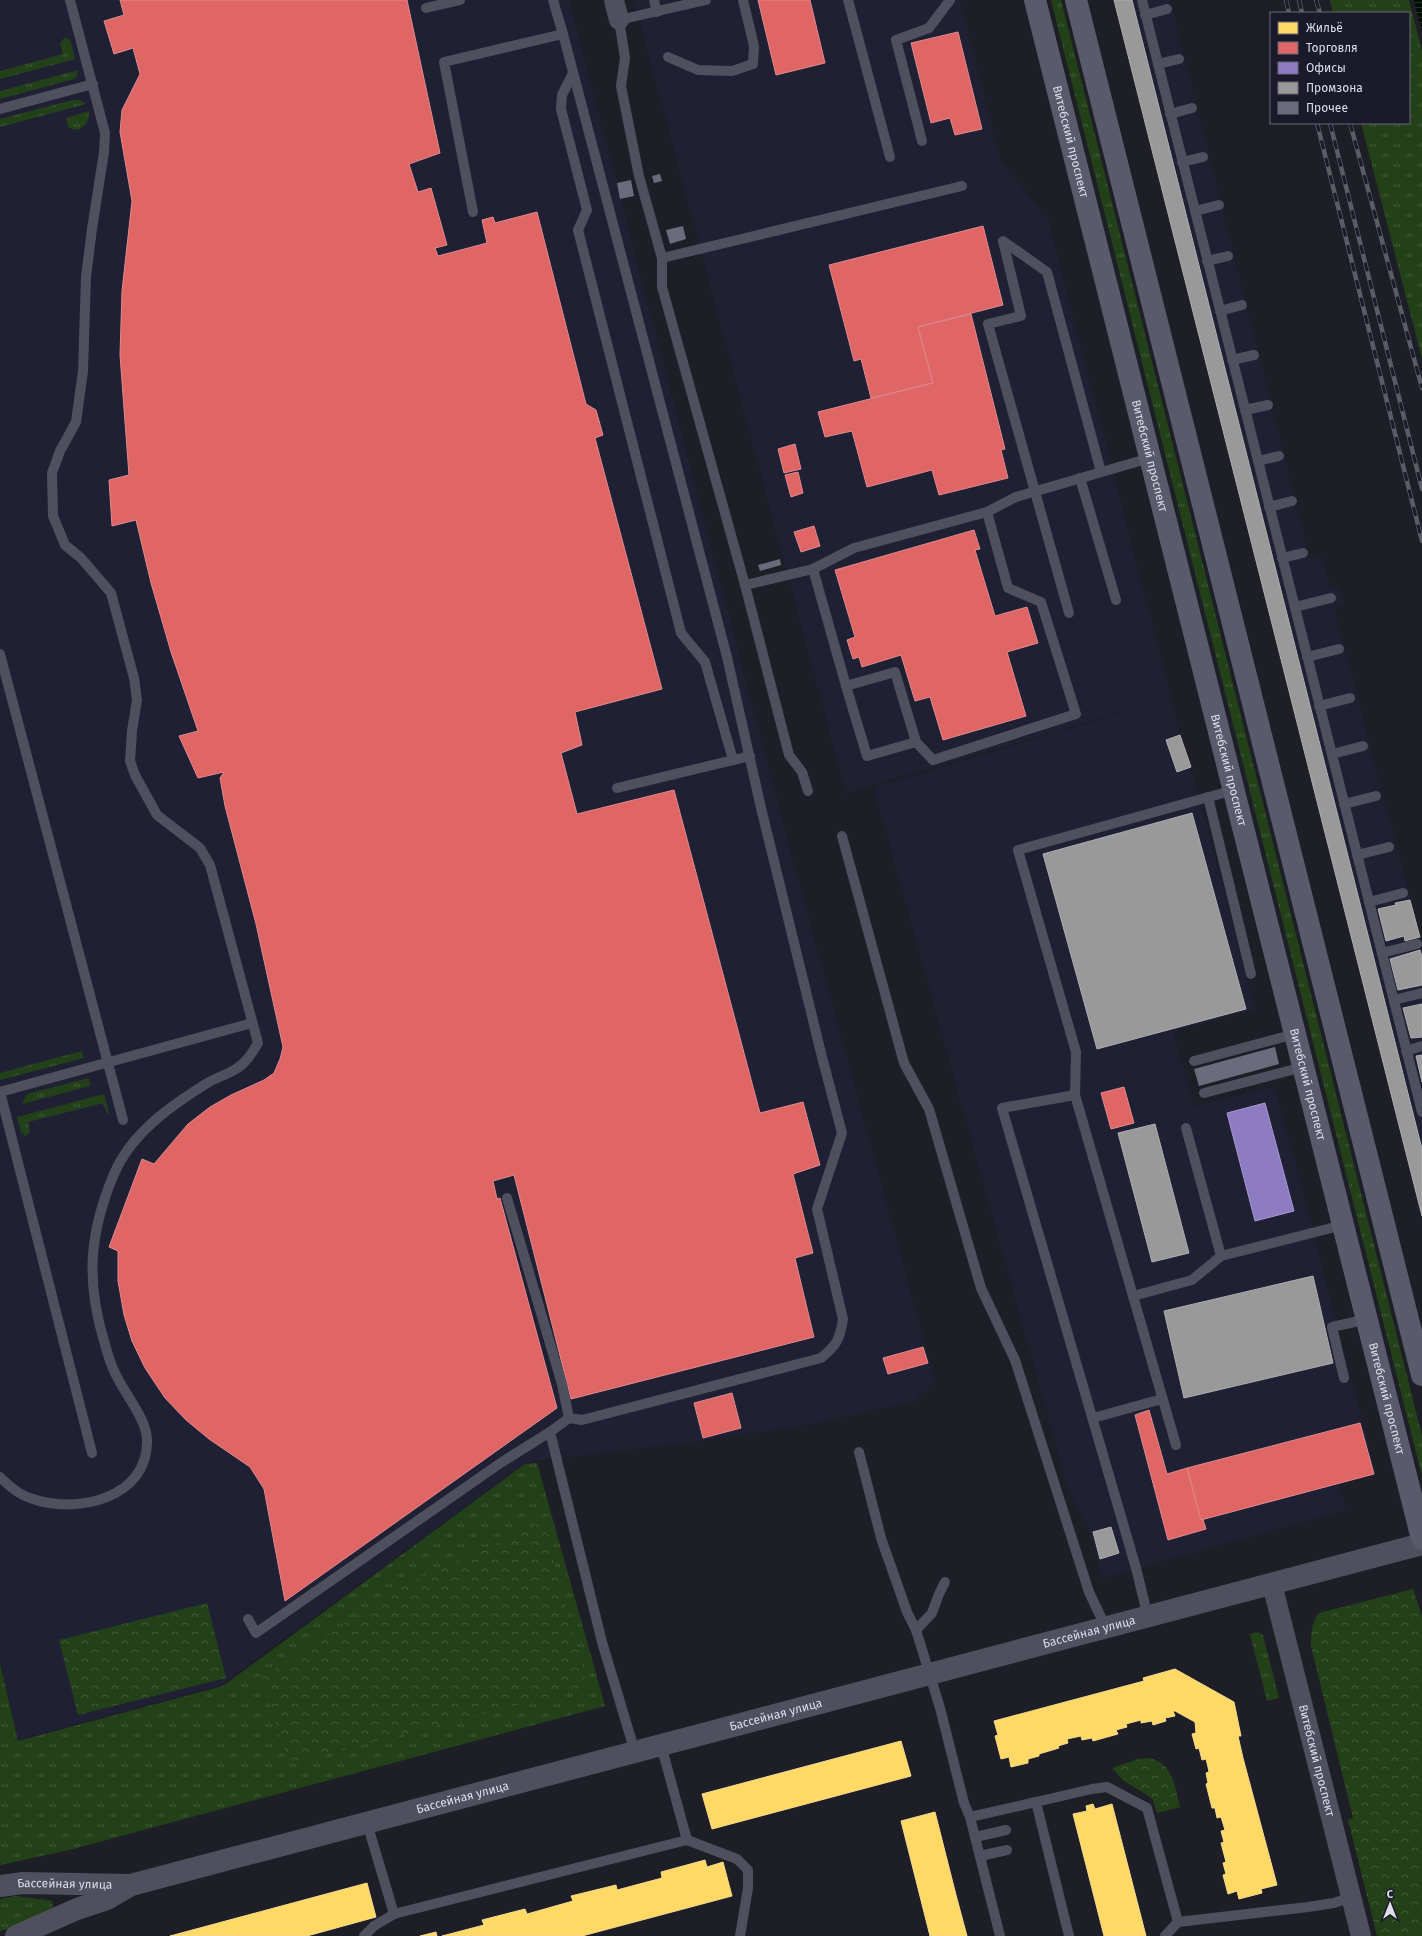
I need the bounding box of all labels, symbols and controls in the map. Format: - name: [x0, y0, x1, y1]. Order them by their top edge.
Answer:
- legend: [1270, 12, 1410, 124]
- text: Жильё: [1306, 21, 1343, 35]
- text: Торговля: [1306, 41, 1358, 55]
- text: Офисы: [1306, 61, 1346, 75]
- text: Промзона: [1306, 81, 1363, 95]
- street label: Витебский проспект: [1050, 84, 1092, 200]
- text: Прочее: [1306, 101, 1348, 115]
- street label: Витебский проспект: [1129, 398, 1171, 514]
- street label: Витебский проспект: [1208, 713, 1250, 828]
- street label: Витебский проспект: [1287, 1027, 1329, 1142]
- street label: Витебский проспект: [1366, 1341, 1408, 1456]
- street label: Бассейная улица: [1041, 1613, 1137, 1651]
- street label: Бассейная улица: [728, 1696, 824, 1734]
- street label: Витебский проспект: [1296, 1703, 1338, 1818]
- street label: Бассейная улица: [415, 1779, 510, 1816]
- street label: Бассейная улица: [16, 1876, 113, 1892]
- north arrow: [1370, 1884, 1410, 1924]
- text: С: [1387, 1888, 1394, 1901]

